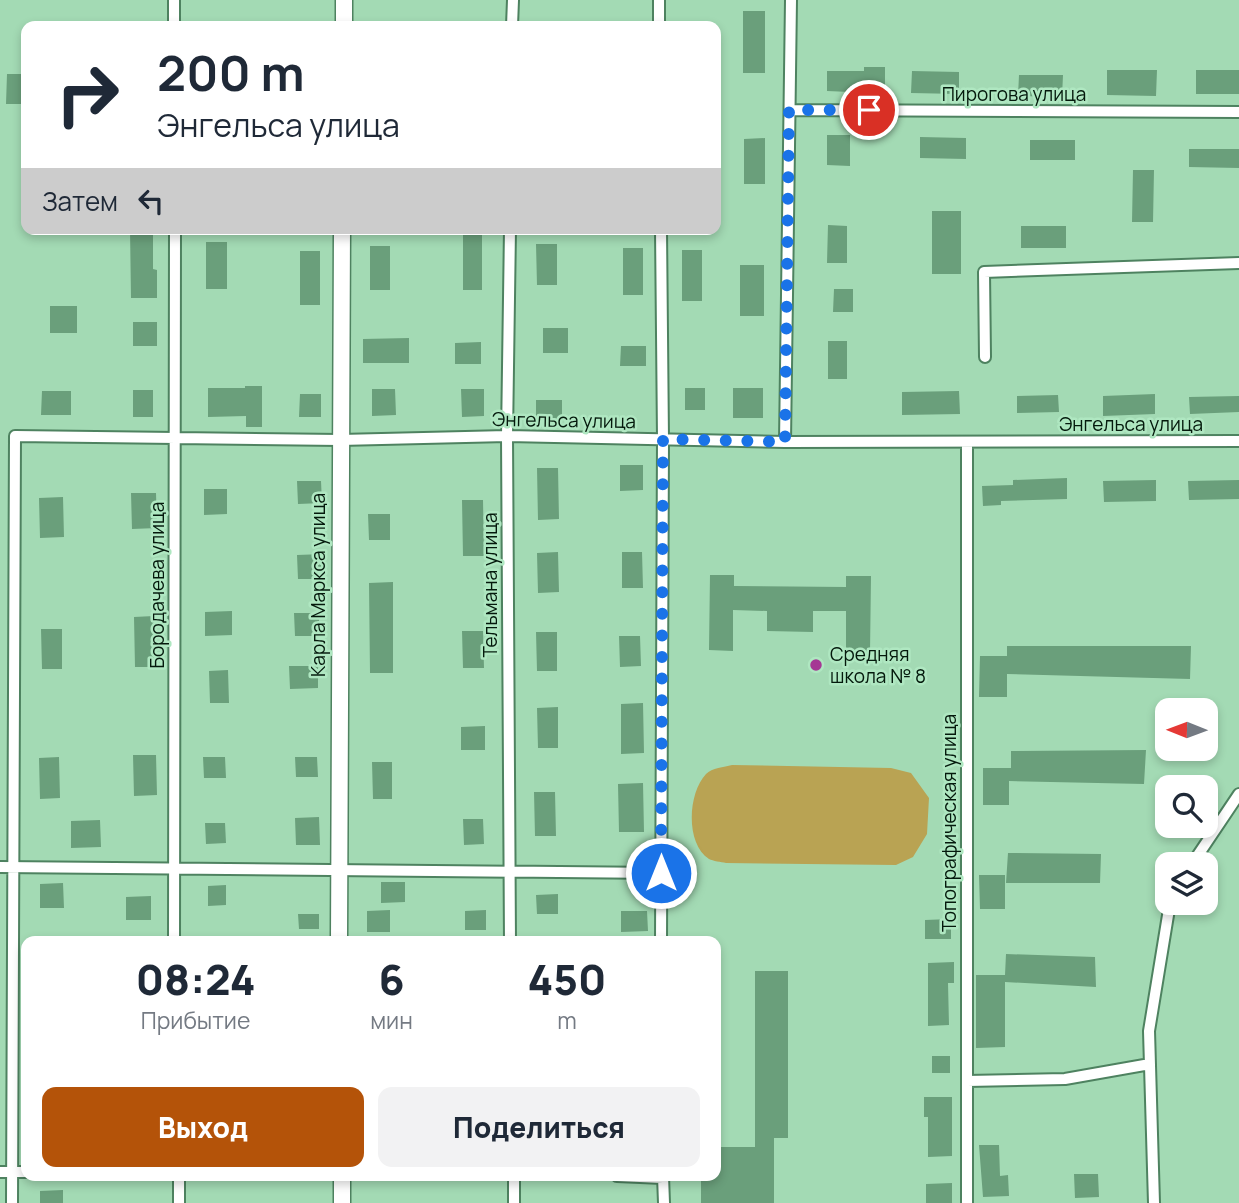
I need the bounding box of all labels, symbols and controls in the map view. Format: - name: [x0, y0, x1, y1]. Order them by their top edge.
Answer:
- text: 200 m: [157, 39, 305, 106]
- icon: right: [42, 49, 133, 140]
- pin: [839, 80, 899, 140]
- street label: Пирогова улица: [942, 81, 1086, 107]
- icon: arrive: [850, 91, 888, 129]
- text: Энгельса улица: [157, 103, 400, 147]
- icon: left: [132, 182, 170, 220]
- text: Затем: [42, 183, 118, 219]
- street label: Энгельса улица: [492, 406, 636, 434]
- street label: Энгельса улица: [1059, 411, 1203, 437]
- street label: Карла Маркса улица: [305, 493, 331, 677]
- street label: Бородачева улица: [144, 502, 170, 668]
- street label: Тельмана улица: [477, 512, 503, 658]
- place label: Средняя школа № 8: [830, 641, 926, 689]
- marker: Средняя школа № 8: [808, 657, 824, 673]
- north arrow: [1155, 698, 1218, 761]
- map controls: [1155, 698, 1218, 915]
- street label: Топографическая улица: [936, 714, 962, 932]
- button: search: [1155, 775, 1218, 838]
- position arrow: [624, 836, 698, 910]
- button: layers: [1155, 852, 1218, 915]
- text: 08:24: [136, 950, 256, 1008]
- text: 6: [378, 950, 405, 1008]
- text: 450: [527, 950, 606, 1008]
- text: Прибытие: [141, 1004, 250, 1036]
- text: мин: [370, 1004, 413, 1036]
- text: m: [557, 1004, 577, 1036]
- button: Выход: [42, 1087, 364, 1167]
- button: Поделиться: [378, 1087, 700, 1167]

